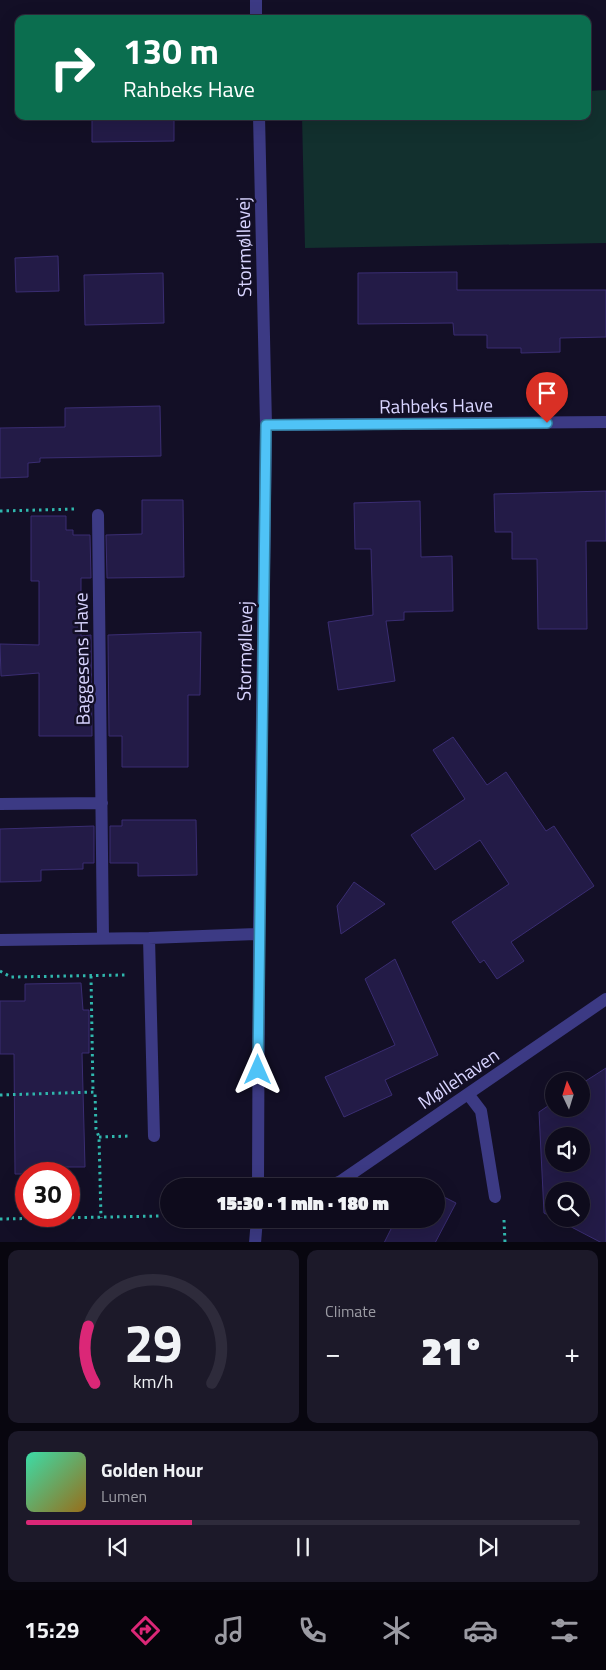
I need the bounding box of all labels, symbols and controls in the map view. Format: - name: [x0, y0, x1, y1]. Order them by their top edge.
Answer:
- text: 130 m: [123, 24, 219, 78]
- icon: right: [40, 35, 105, 100]
- text: Rahbeks Have: [123, 72, 255, 106]
- street label: Stormøllevej: [228, 197, 258, 297]
- pin: [526, 372, 568, 423]
- icon: arrive: [533, 379, 561, 407]
- street label: Rahbeks Have: [379, 390, 493, 420]
- street label: Baggesens Have: [65, 592, 97, 726]
- street label: Stormøllevej: [229, 601, 259, 701]
- street label: Møllehaven: [411, 1040, 505, 1116]
- position arrow: [231, 1043, 283, 1095]
- north arrow: [545, 1072, 590, 1118]
- map controls: [545, 1072, 590, 1227]
- button: sound: [545, 1127, 590, 1172]
- speed limit sign: 30: [15, 1162, 80, 1227]
- button: search: [545, 1182, 590, 1227]
- text: 15:30 · 1 min · 180 m: [216, 1188, 389, 1217]
- text: Climate: [325, 1299, 376, 1323]
- text: 29: [124, 1303, 183, 1382]
- text: 21°: [421, 1322, 484, 1380]
- text: −: [325, 1331, 341, 1374]
- text: +: [564, 1331, 580, 1374]
- text: km/h: [133, 1368, 174, 1395]
- text: Golden Hour: [101, 1455, 203, 1484]
- text: Lumen: [101, 1484, 147, 1508]
- icon: previous: [104, 1533, 132, 1561]
- icon: pause: [289, 1533, 317, 1561]
- icon: next: [474, 1533, 502, 1561]
- text: 15:29: [24, 1613, 79, 1647]
- icon: directions: [128, 1613, 163, 1648]
- icon: music: [212, 1613, 247, 1648]
- icon: phone: [295, 1613, 330, 1648]
- icon: climate: [379, 1613, 414, 1648]
- icon: car: [463, 1613, 498, 1648]
- icon: filters: [547, 1613, 582, 1648]

